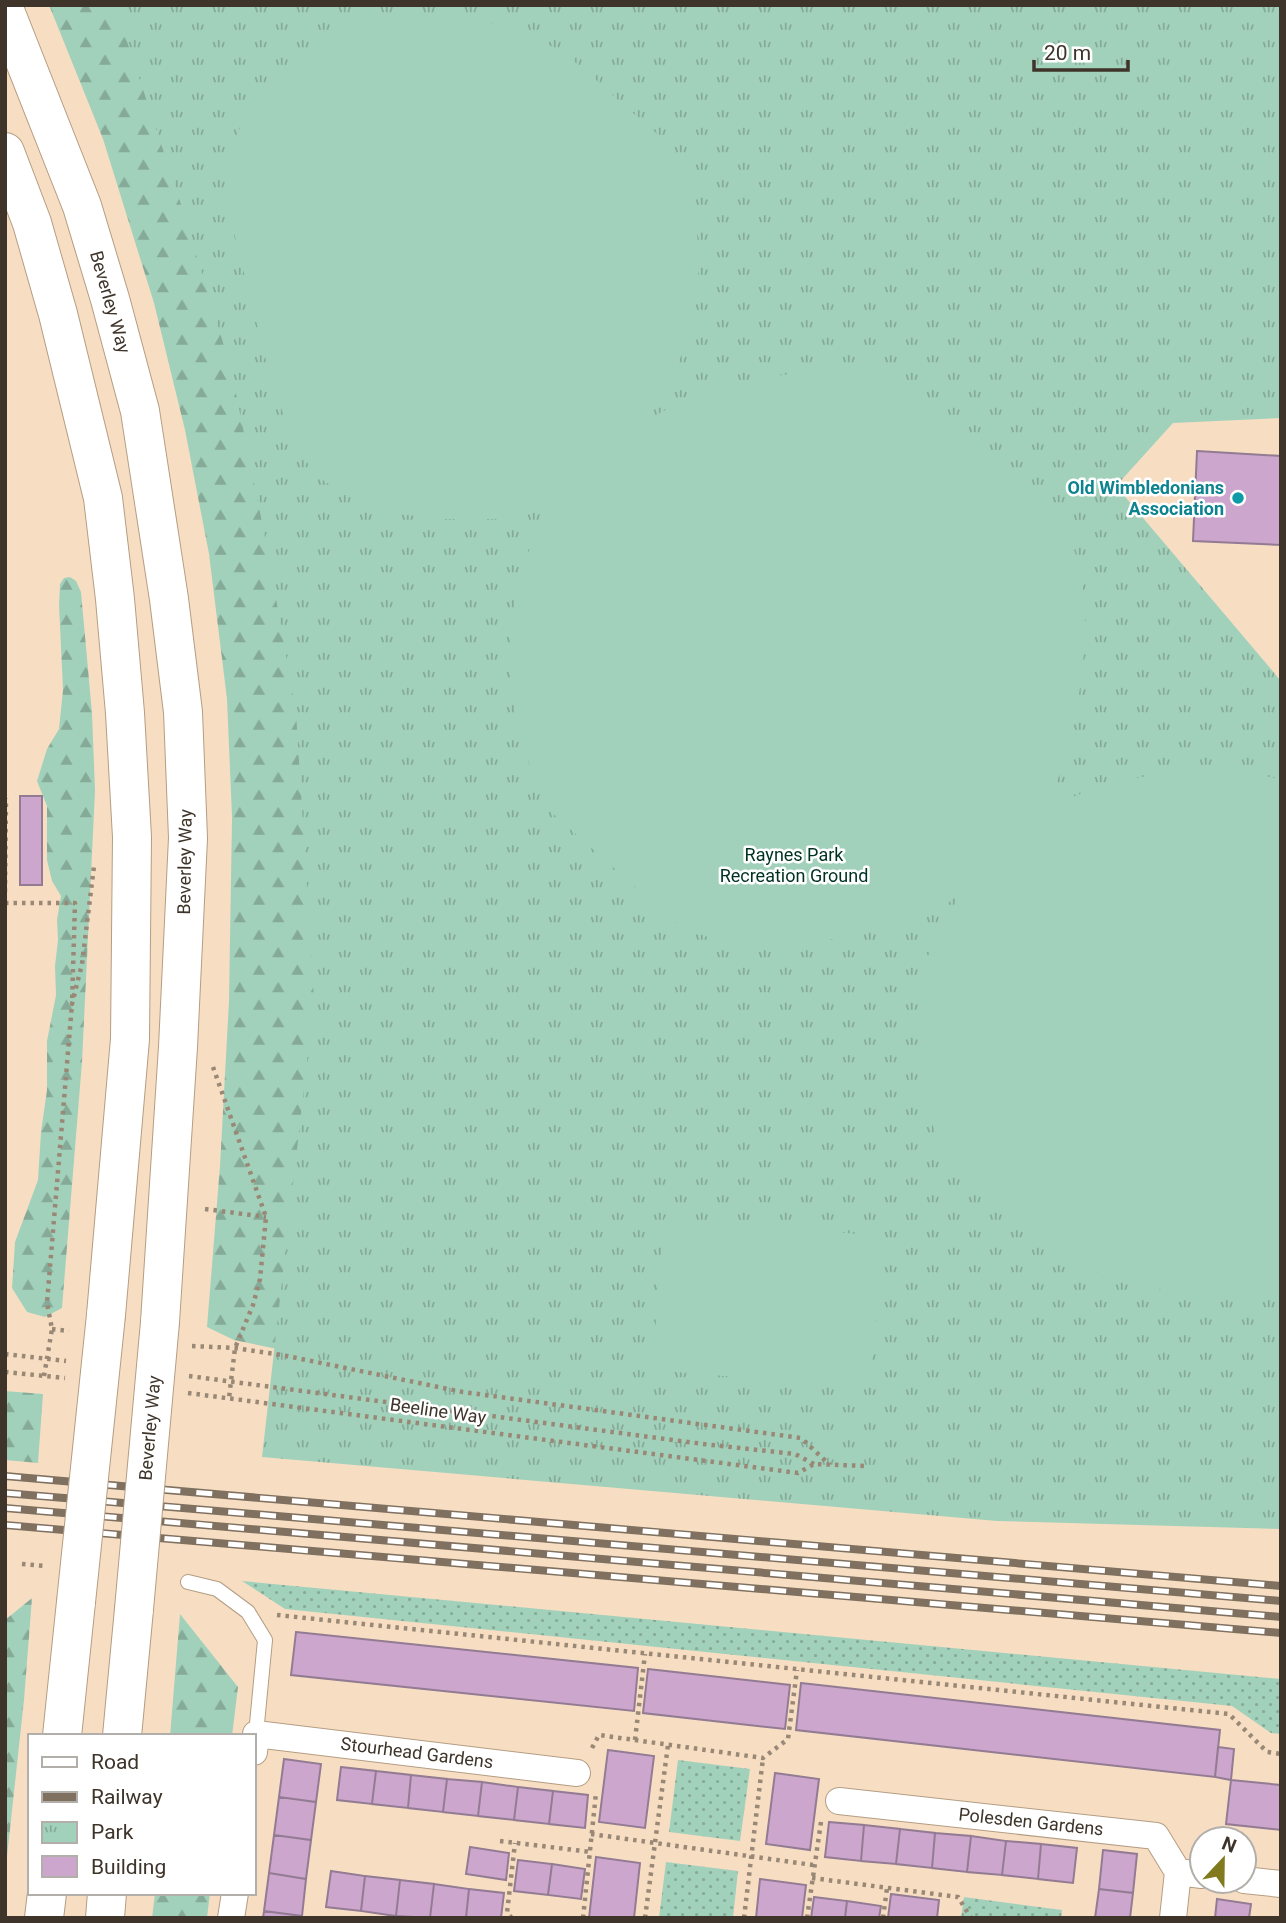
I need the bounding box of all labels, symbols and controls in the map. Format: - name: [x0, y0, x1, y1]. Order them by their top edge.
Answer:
- scale bar: [1034, 28, 1128, 72]
- text: 20 m: [1044, 41, 1091, 65]
- street label: Beverley Way: [86, 248, 135, 356]
- place label: Old Wimbledonians Association: [1067, 477, 1224, 519]
- marker: Old Wimbledonians Association: [1230, 490, 1246, 506]
- street label: Beverley Way: [173, 809, 196, 915]
- park label: Raynes Park Recreation Ground: [720, 844, 868, 886]
- street label: Beverley Way: [134, 1374, 165, 1481]
- street label: Beeline Way: [389, 1393, 488, 1428]
- street label: Stourhead Gardens: [340, 1733, 495, 1772]
- legend: [28, 1734, 256, 1895]
- text: Road: [91, 1750, 139, 1774]
- text: Railway: [91, 1785, 163, 1809]
- street label: Polesden Gardens: [957, 1803, 1105, 1840]
- text: Park: [91, 1820, 134, 1844]
- north arrow: [1188, 1825, 1258, 1895]
- text: N: [1219, 1832, 1240, 1858]
- text: Building: [91, 1855, 166, 1879]

